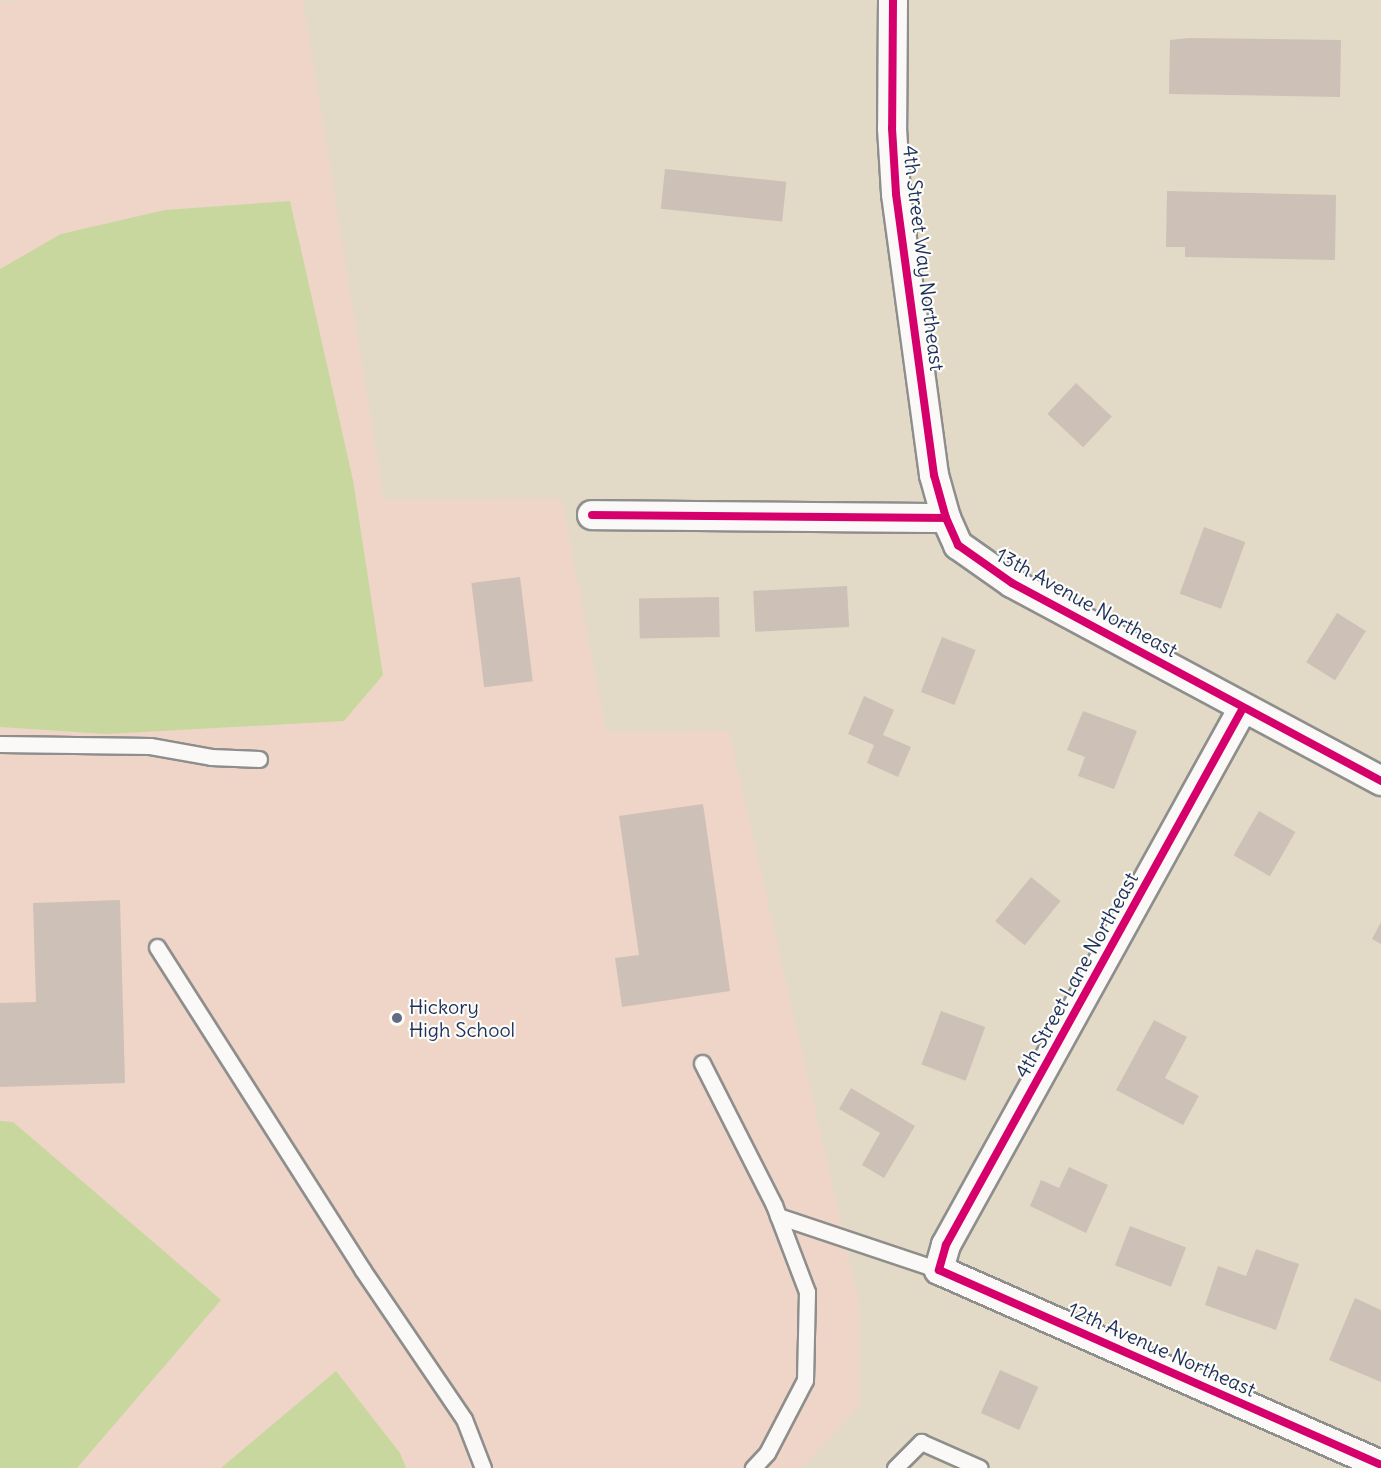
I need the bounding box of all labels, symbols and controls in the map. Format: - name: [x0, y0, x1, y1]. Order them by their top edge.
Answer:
- street label: 4th Street Way Northeast: [898, 144, 950, 372]
- street label: 13th Avenue Northeast: [992, 542, 1182, 662]
- street label: 4th Street Lane Northeast: [1009, 868, 1143, 1082]
- place label: Hickory High School: [409, 994, 515, 1041]
- marker: Hickory High School: [390, 1011, 404, 1025]
- street label: 12th Avenue Northeast: [1064, 1297, 1260, 1401]

